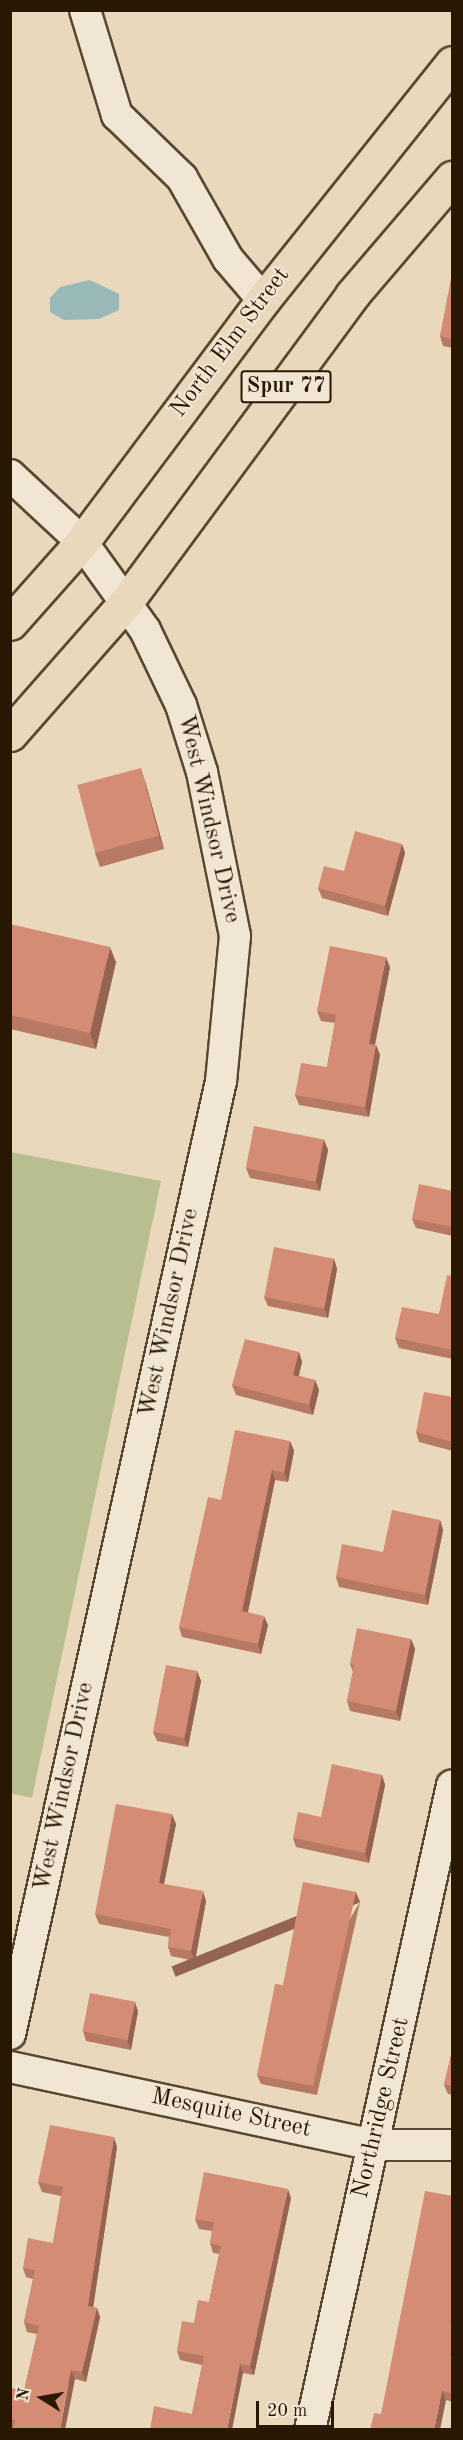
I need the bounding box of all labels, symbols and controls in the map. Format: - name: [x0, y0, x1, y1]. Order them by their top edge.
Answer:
- street label: North Elm Street: [165, 262, 297, 424]
- road number: Spur 77: [240, 368, 332, 406]
- street label: West Windsor Drive: [170, 712, 246, 926]
- street label: West Windsor Drive: [134, 1206, 206, 1420]
- street label: West Windsor Drive: [29, 1680, 101, 1894]
- street label: Northridge Street: [347, 2015, 417, 2201]
- street label: Mesquite Street: [148, 2083, 314, 2145]
- north arrow: [12, 2368, 72, 2428]
- text: N: [15, 2387, 33, 2402]
- scale bar: [259, 2389, 337, 2427]
- text: 20 m: [267, 2402, 307, 2420]

